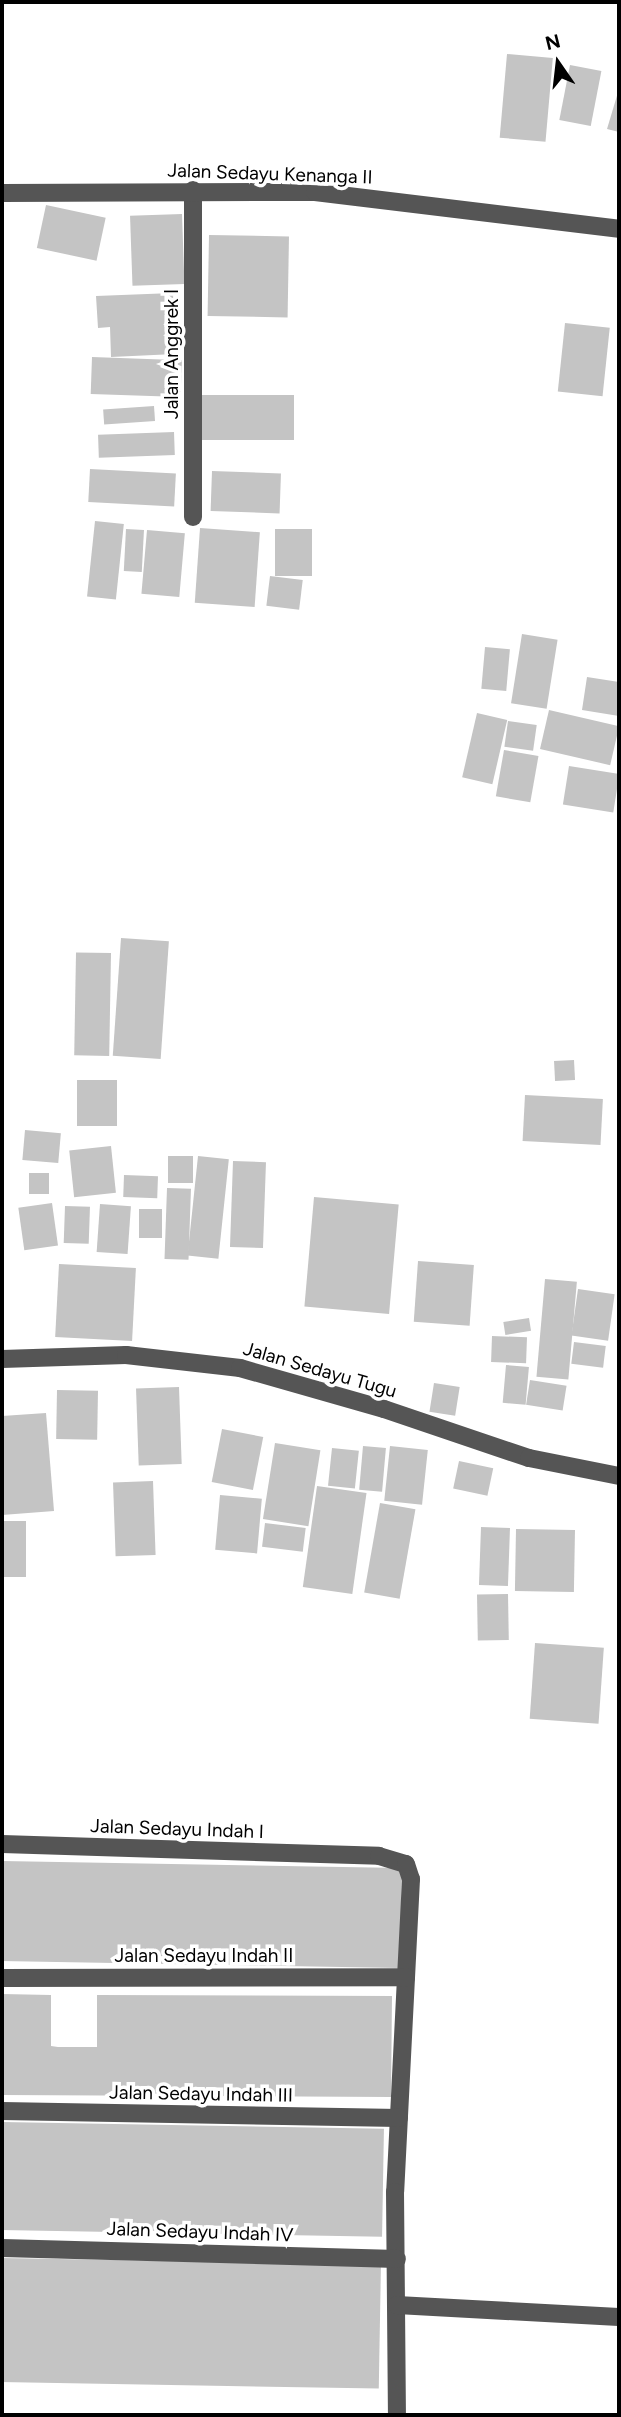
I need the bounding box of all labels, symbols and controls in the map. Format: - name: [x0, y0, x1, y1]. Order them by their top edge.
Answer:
- north arrow: [523, 28, 593, 98]
- text: N: [543, 29, 563, 55]
- street label: Jalan Sedayu Kenanga II: [167, 159, 373, 189]
- street label: Jalan Anggrek I: [161, 289, 183, 419]
- street label: Jalan Sedayu Tugu: [241, 1337, 399, 1403]
- street label: Jalan Sedayu Indah I: [90, 1815, 264, 1843]
- street label: Jalan Sedayu Indah II: [115, 1945, 293, 1967]
- street label: Jalan Sedayu Indah III: [109, 2081, 293, 2107]
- street label: Jalan Sedayu Indah IV: [106, 2217, 294, 2247]

